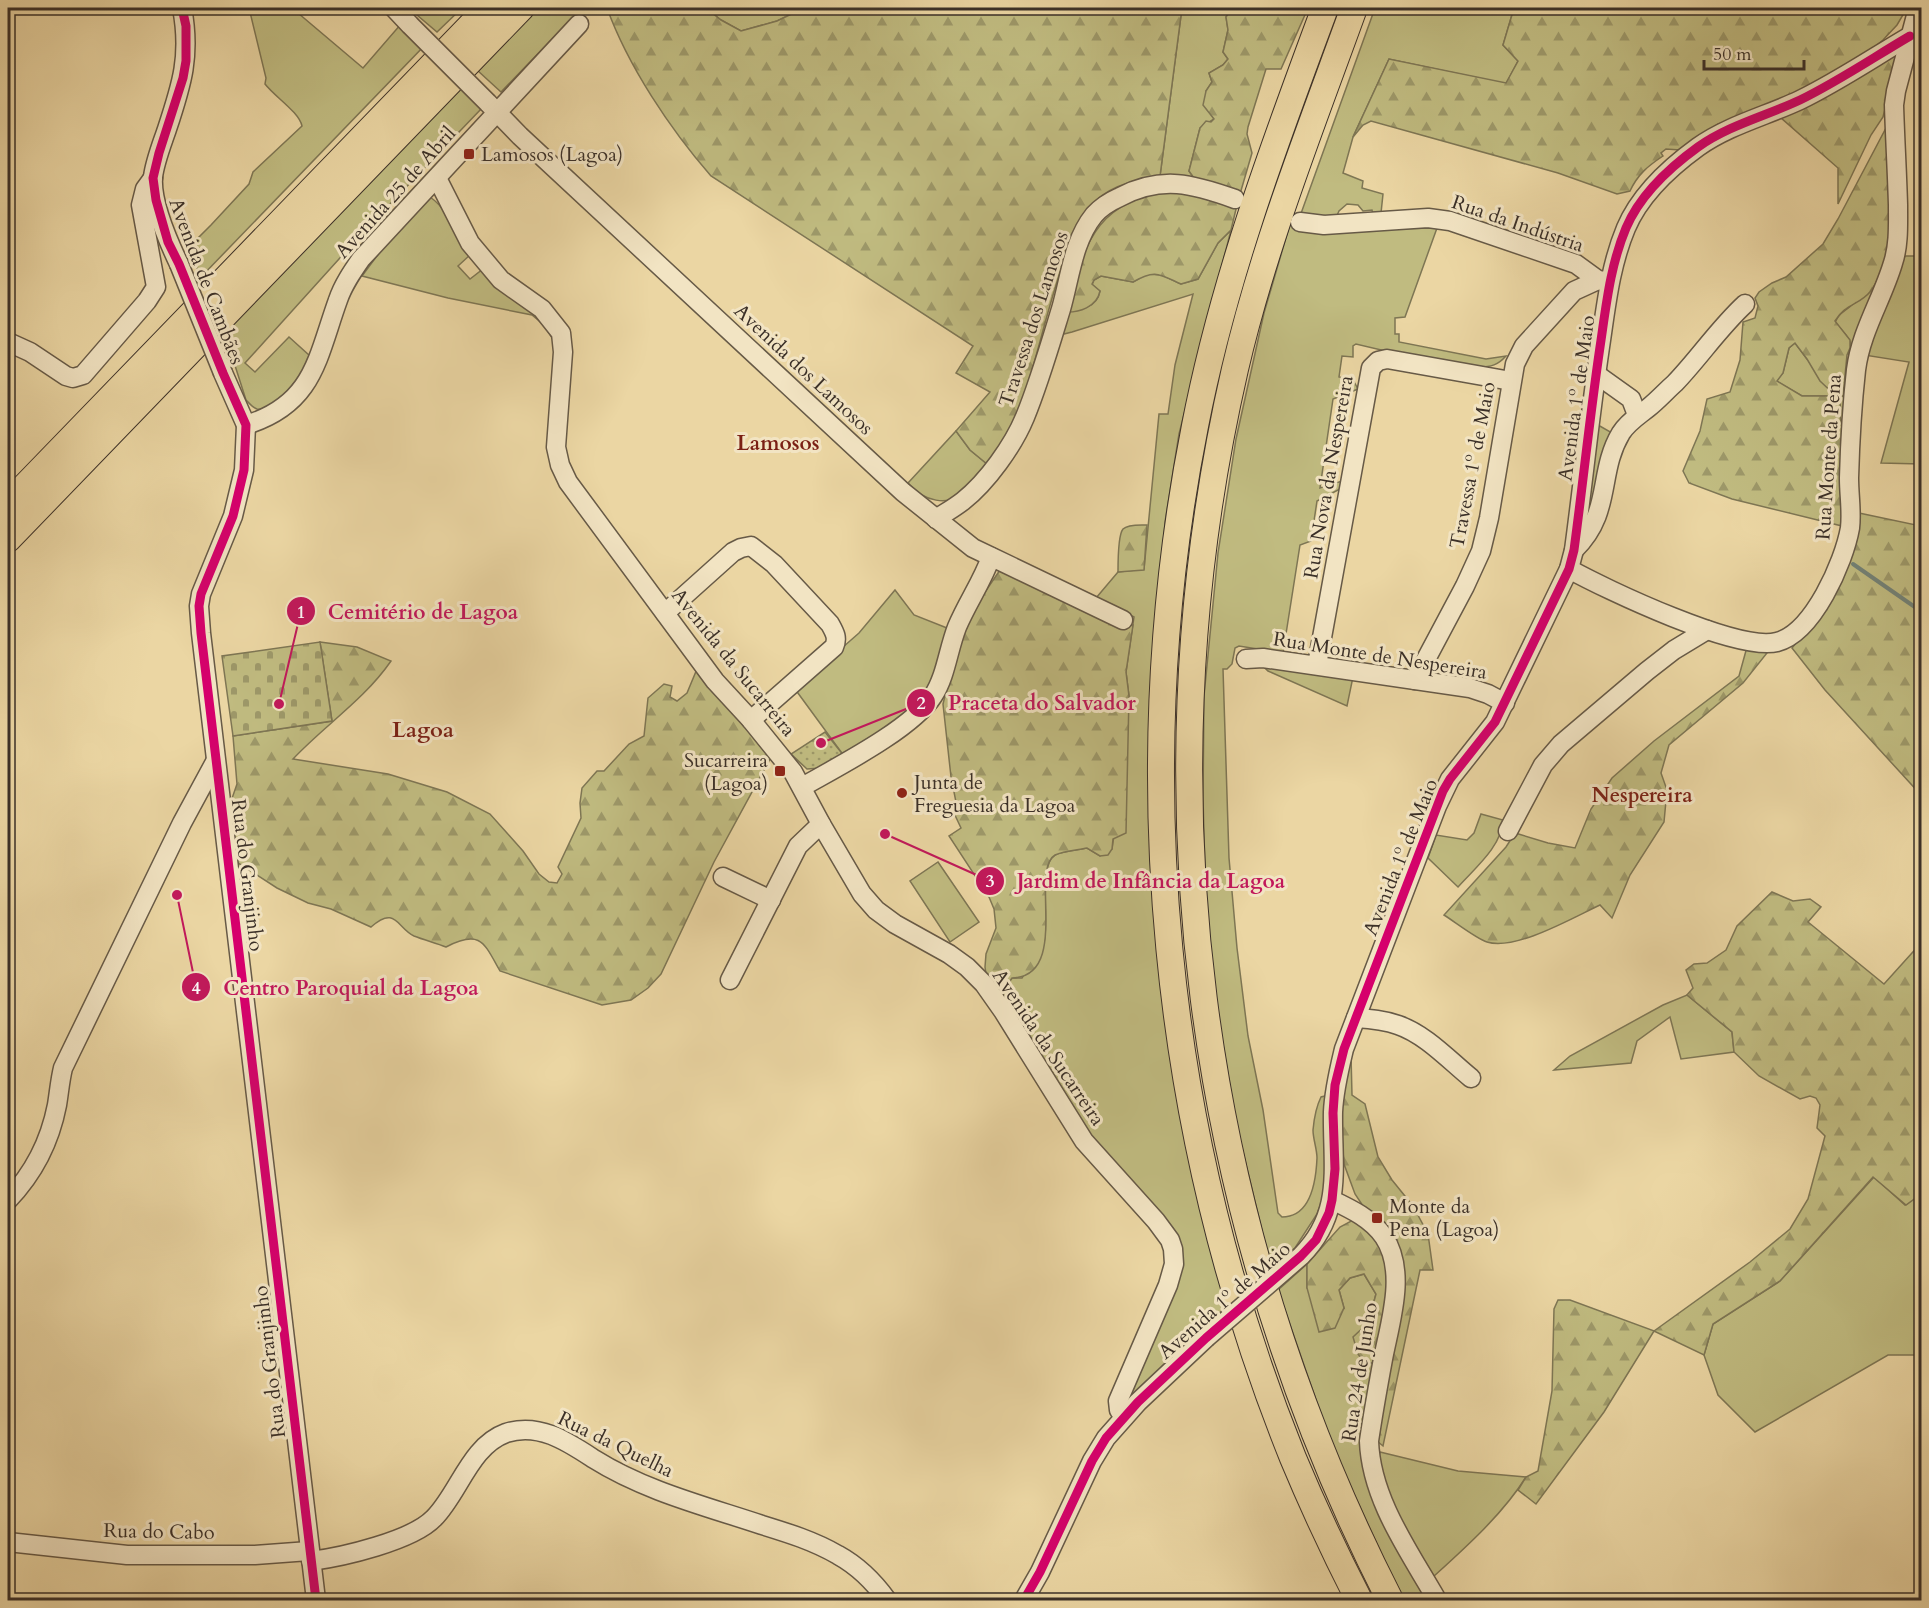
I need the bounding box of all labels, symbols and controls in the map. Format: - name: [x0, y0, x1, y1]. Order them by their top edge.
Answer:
- scale bar: [1704, 33, 1804, 71]
- text: 50 m: [1713, 42, 1752, 67]
- street label: Avenida 25 de Abril: [329, 120, 462, 264]
- place label: Lamosos (Lagoa): [481, 141, 623, 168]
- marker: Lamosos (Lagoa): [462, 147, 476, 161]
- street label: Rua da Indústria: [1448, 188, 1588, 259]
- street label: Avenida de Cambães: [162, 194, 251, 368]
- street label: Travessa dos Lamosos: [992, 228, 1075, 411]
- street label: Avenida dos Lamosos: [728, 298, 879, 441]
- street label: Avenida 1º de Maio: [1551, 313, 1602, 483]
- street label: Rua Nova da Nespereira: [1297, 373, 1360, 581]
- street label: Rua Monte da Pena: [1809, 373, 1848, 541]
- street label: Travessa 1º de Maio: [1443, 379, 1502, 551]
- district label: Lamosos: [736, 429, 820, 458]
- street label: Avenida da Sucarreira: [665, 582, 802, 742]
- callout: Cemitério de Lagoa: [286, 592, 530, 631]
- text: Cemitério de Lagoa: [328, 598, 519, 627]
- text: 1: [296, 600, 306, 625]
- street label: Rua Monte de Nespereira: [1271, 625, 1489, 686]
- callout: Praceta do Salvador: [906, 684, 1148, 723]
- text: Praceta do Salvador: [948, 689, 1136, 718]
- text: 2: [916, 691, 926, 716]
- district label: Lagoa: [392, 715, 454, 745]
- place label: Sucarreira (Lagoa): [684, 747, 768, 797]
- marker: Sucarreira (Lagoa): [773, 764, 787, 778]
- place label: Junta de Freguesia da Lagoa: [911, 769, 1076, 819]
- street label: Avenida 1º de Maio: [1357, 774, 1444, 940]
- district label: Nespereira: [1591, 781, 1693, 810]
- marker: Junta de Freguesia da Lagoa: [895, 786, 909, 800]
- street label: Rua do Granjinho: [225, 797, 270, 953]
- callout: Jardim de Infância da Lagoa: [975, 862, 1298, 901]
- text: Jardim de Infância da Lagoa: [1014, 867, 1286, 896]
- text: 3: [985, 869, 995, 894]
- street label: Avenida da Sucarreira: [986, 964, 1111, 1131]
- callout: Centro Paroquial da Lagoa: [181, 968, 490, 1007]
- text: Centro Paroquial da Lagoa: [223, 974, 479, 1003]
- text: 4: [191, 976, 201, 1001]
- place label: Monte da Pena (Lagoa): [1389, 1193, 1499, 1243]
- marker: Monte da Pena (Lagoa): [1370, 1211, 1384, 1225]
- street label: Avenida 1º de Maio: [1152, 1235, 1296, 1365]
- street label: Rua do Granjinho: [247, 1284, 292, 1440]
- street label: Rua 24 de Junho: [1335, 1300, 1384, 1444]
- street label: Rua da Quelha: [553, 1405, 678, 1484]
- street label: Rua do Cabo: [103, 1517, 215, 1546]

